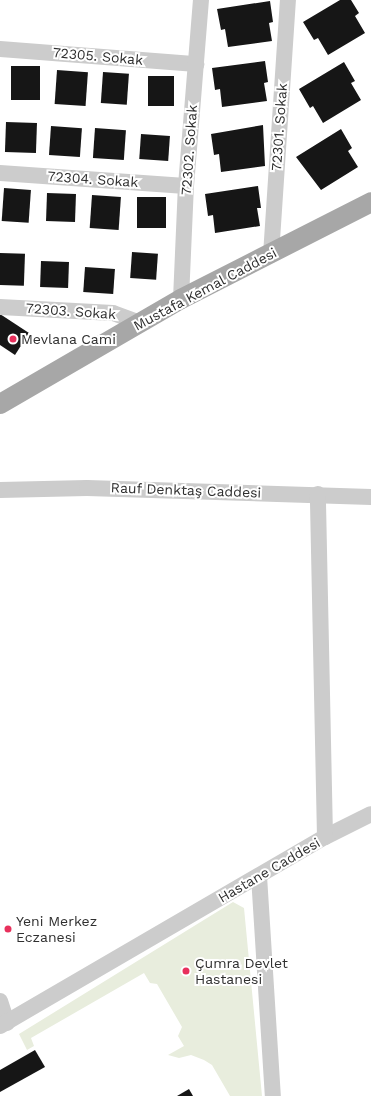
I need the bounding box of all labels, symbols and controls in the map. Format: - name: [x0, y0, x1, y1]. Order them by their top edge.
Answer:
- street label: 72305. Sokak: [52, 44, 144, 68]
- street label: 72301. Sokak: [268, 83, 290, 171]
- street label: 72302. Sokak: [177, 104, 201, 196]
- street label: 72304. Sokak: [47, 167, 139, 191]
- street label: Mustafa Kemal Caddesi: [130, 244, 280, 334]
- street label: 72303. Sokak: [25, 299, 117, 323]
- place label: Mevlana Cami: [21, 331, 116, 347]
- marker: Mevlana Cami: [8, 334, 18, 344]
- street label: Rauf Denktaş Caddesi: [110, 479, 262, 501]
- street label: Hastane Caddesi: [215, 834, 323, 906]
- place label: Yeni Merkez Eczanesi: [16, 913, 97, 946]
- marker: Yeni Merkez Eczanesi: [3, 924, 13, 934]
- place label: Çumra Devlet Hastanesi: [195, 955, 288, 988]
- marker: Çumra Devlet Hastanesi: [180, 965, 192, 977]

